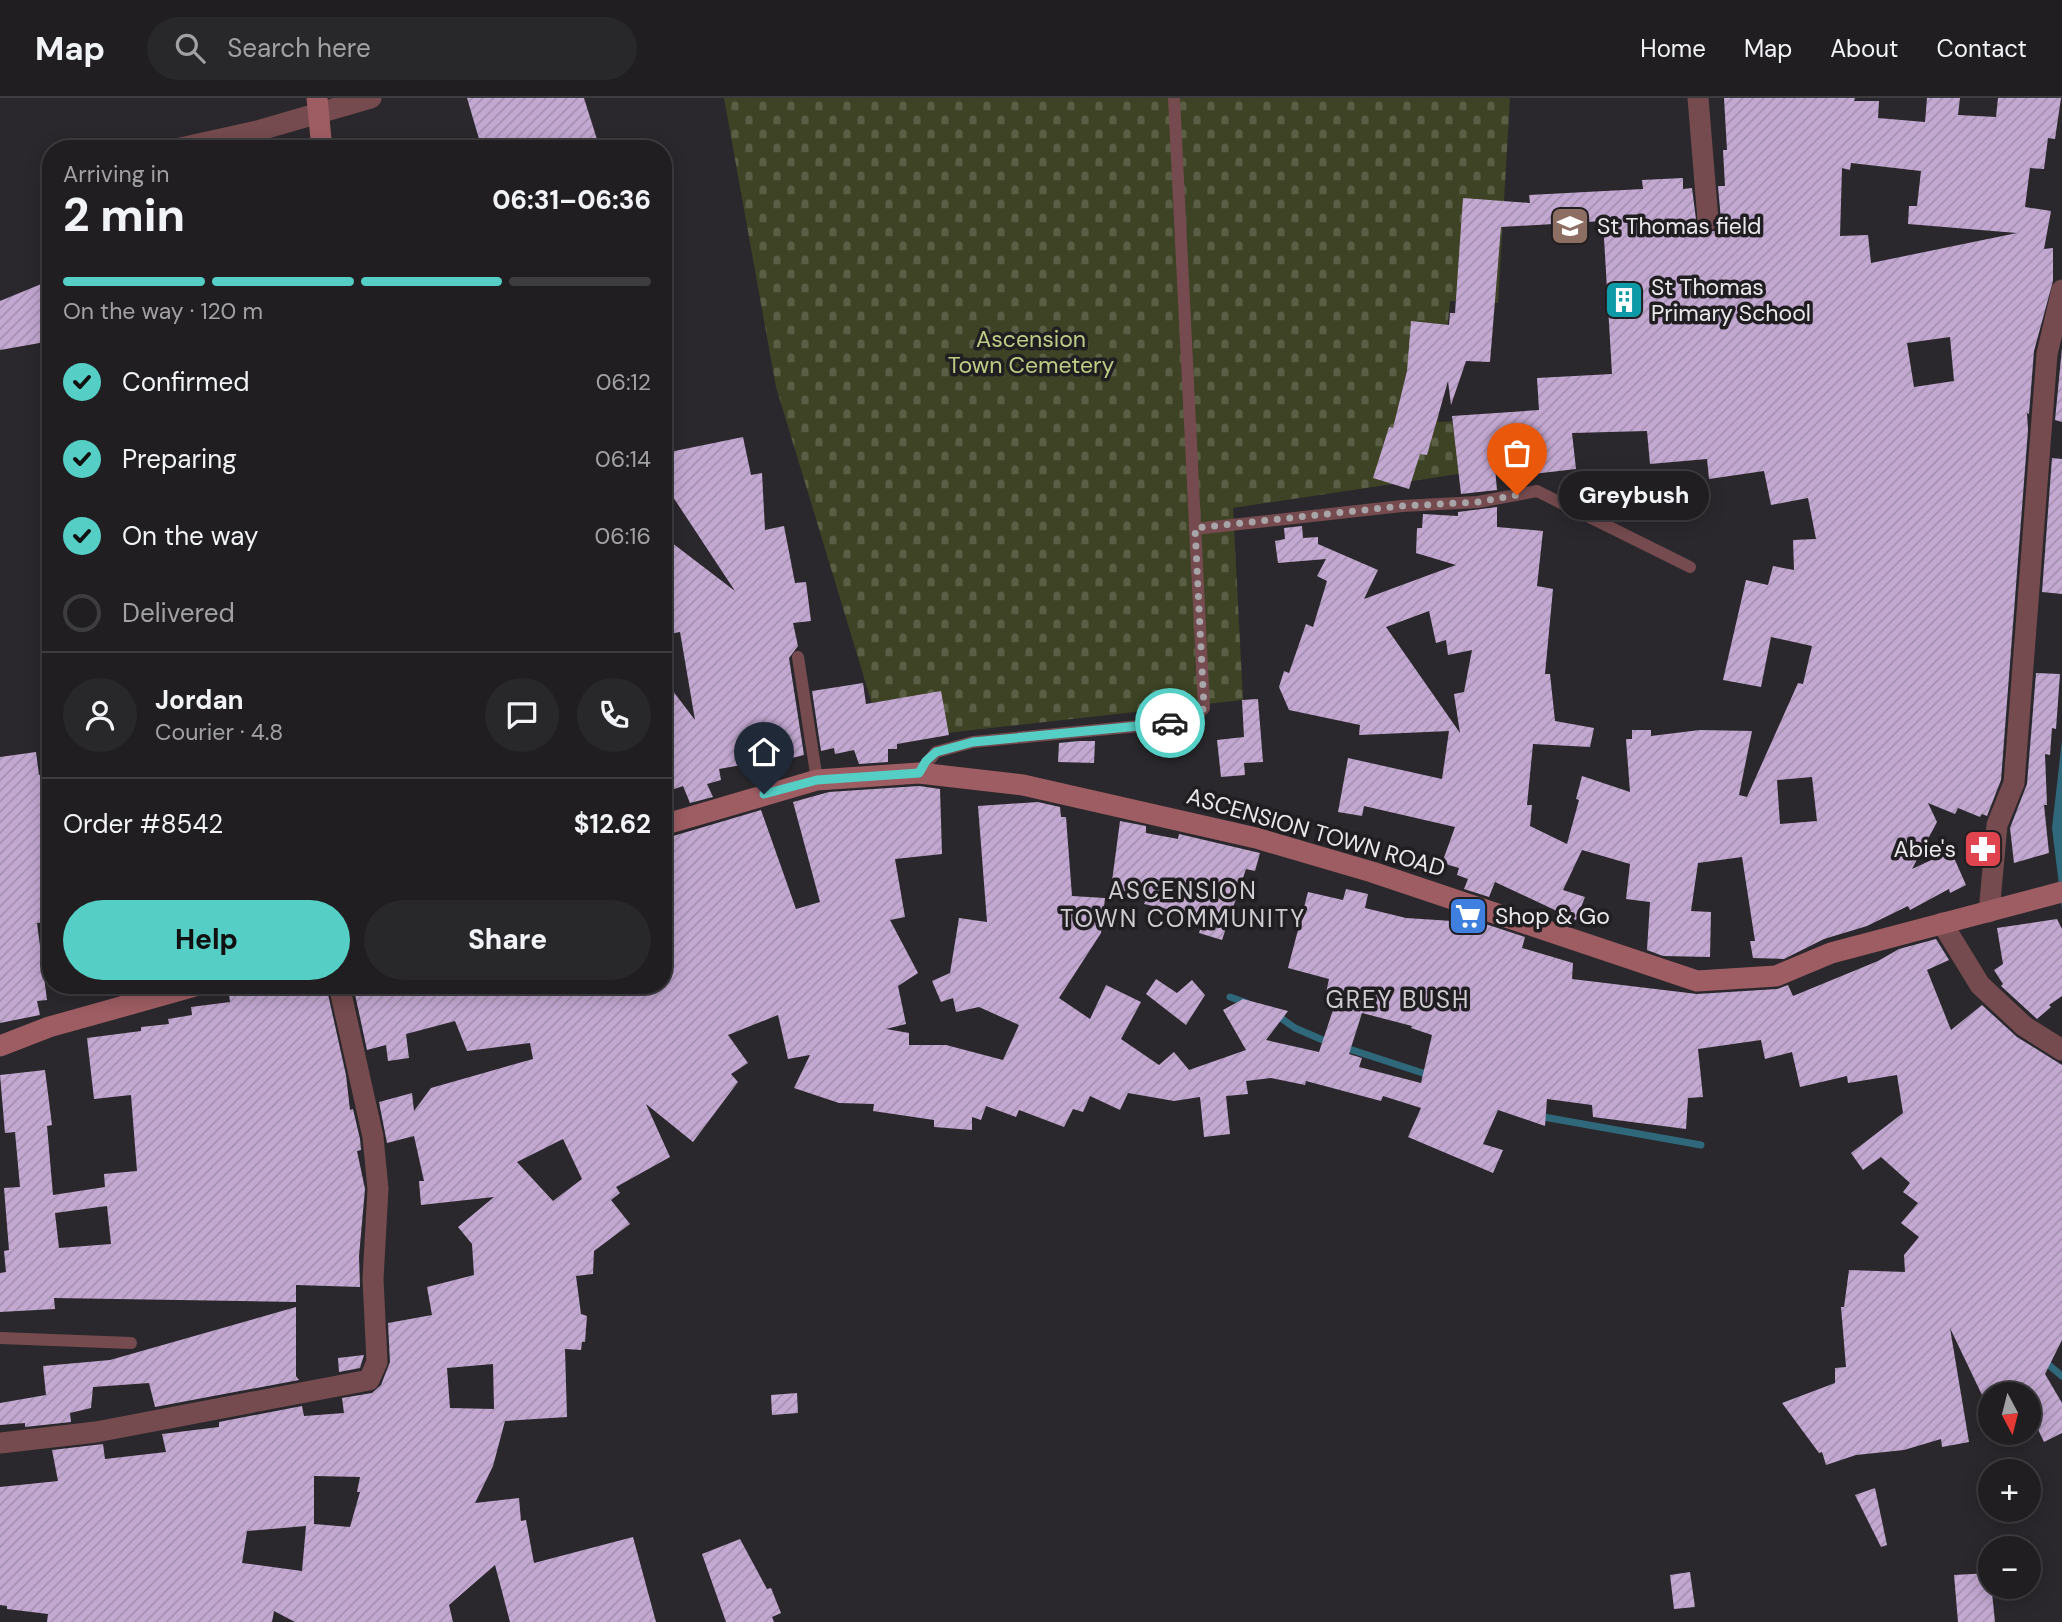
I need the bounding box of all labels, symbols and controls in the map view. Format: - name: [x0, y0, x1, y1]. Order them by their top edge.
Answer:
- search box: [147, 17, 637, 80]
- text: Map: [35, 27, 105, 70]
- icon: search: [171, 29, 209, 67]
- text: Search here: [227, 31, 371, 65]
- text: Home: [1640, 33, 1706, 64]
- text: Map: [1744, 33, 1792, 64]
- text: About: [1830, 33, 1899, 64]
- text: Contact: [1937, 33, 2027, 64]
- text: Arriving in: [63, 159, 169, 189]
- text: 06:31–06:36: [492, 183, 651, 217]
- text: 2 min: [63, 185, 185, 245]
- school or university icon: St Thomas field: [1549, 205, 1591, 247]
- place label: St Thomas field: [1597, 211, 1761, 241]
- place label: St Thomas Primary School: [1651, 272, 1811, 328]
- building icon: St Thomas Primary School: [1603, 279, 1645, 321]
- text: On the way · 120 m: [63, 296, 263, 326]
- park label: Ascension Town Cemetery: [948, 324, 1115, 380]
- icon: check: [63, 363, 101, 401]
- text: Confirmed: [122, 365, 249, 399]
- text: 06:12: [596, 367, 651, 397]
- pin: [1487, 423, 1547, 495]
- icon: bag: [1498, 434, 1536, 472]
- icon: check: [63, 440, 101, 478]
- text: Preparing: [122, 442, 237, 476]
- text: 06:14: [595, 444, 651, 474]
- callout: Greybush: [1559, 470, 1710, 520]
- text: Greybush: [1579, 480, 1689, 510]
- icon: check: [63, 517, 101, 555]
- text: On the way: [122, 519, 258, 553]
- text: 06:16: [595, 521, 651, 551]
- text: Delivered: [122, 596, 235, 630]
- button: person: [63, 678, 137, 752]
- button: chat: [485, 678, 559, 752]
- button: phone: [577, 678, 651, 752]
- text: Jordan: [155, 683, 244, 717]
- courier: [1135, 688, 1205, 758]
- icon: car: [1151, 704, 1189, 742]
- text: Courier · 4.8: [155, 717, 283, 747]
- pin: [734, 722, 794, 794]
- icon: home: [745, 733, 783, 771]
- street label: ASCENSION TOWN ROAD: [1183, 781, 1449, 883]
- text: Order #8542: [63, 807, 223, 841]
- text: $12.62: [574, 807, 651, 841]
- pharmacy icon: Abie's: [1962, 828, 2004, 870]
- place label: Abie's: [1894, 834, 1956, 864]
- district label: ASCENSION TOWN COMMUNITY: [1060, 875, 1306, 934]
- supermarket icon: Shop & Go: [1447, 895, 1489, 937]
- button: Help: [63, 900, 350, 980]
- button: Share: [364, 900, 651, 980]
- place label: Shop & Go: [1495, 901, 1610, 931]
- district label: GREY BUSH: [1326, 984, 1470, 1015]
- north arrow: [1978, 1382, 2040, 1446]
- map controls: [1978, 1382, 2041, 1599]
- button: +: [1978, 1459, 2041, 1522]
- button: −: [1978, 1536, 2041, 1599]

